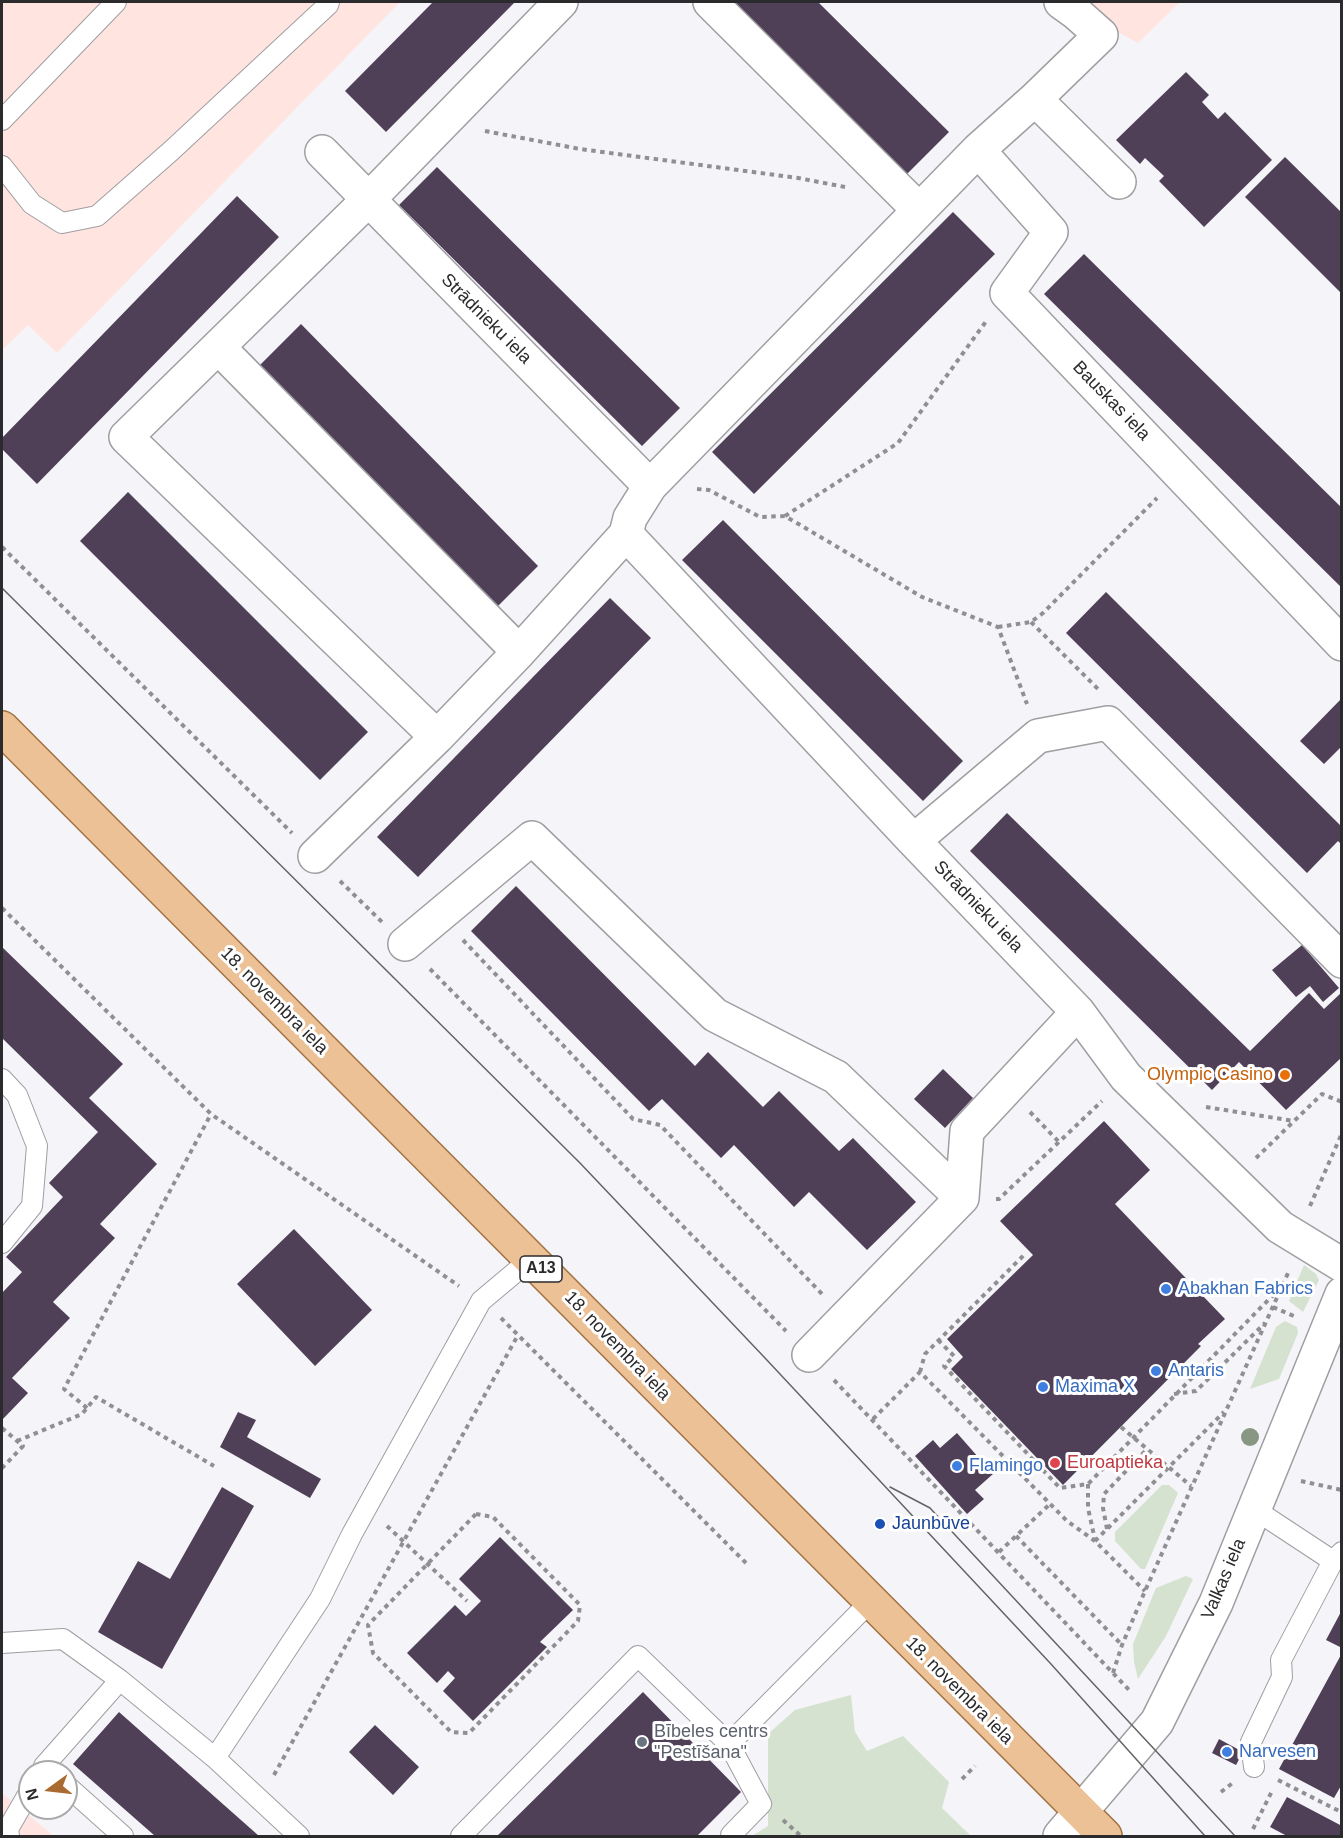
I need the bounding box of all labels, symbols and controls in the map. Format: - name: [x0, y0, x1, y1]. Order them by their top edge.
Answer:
- street label: Strādnieku iela: [436, 269, 536, 369]
- street label: Bauskas iela: [1068, 357, 1154, 445]
- street label: Strādnieku iela: [929, 857, 1027, 957]
- street label: 18. novembra iela: [216, 943, 332, 1059]
- place label: Olympic Casino: [1147, 1064, 1273, 1086]
- marker: Olympic Casino: [1278, 1068, 1292, 1082]
- road number: A13: [520, 1256, 562, 1282]
- place label: Abakhan Fabrics: [1178, 1278, 1313, 1300]
- marker: Abakhan Fabrics: [1159, 1282, 1173, 1296]
- street label: 18. novembra iela: [560, 1287, 674, 1405]
- place label: Antaris: [1168, 1360, 1224, 1382]
- marker: Antaris: [1149, 1364, 1163, 1378]
- place label: Maxima X: [1055, 1376, 1135, 1398]
- marker: Maxima X: [1036, 1380, 1050, 1394]
- place label: Euroaptieka: [1067, 1452, 1163, 1474]
- place label: Flamingo: [969, 1455, 1043, 1477]
- marker: Euroaptieka: [1048, 1456, 1062, 1470]
- marker: Flamingo: [950, 1459, 964, 1473]
- place label: Jaunbūve: [892, 1513, 970, 1535]
- marker: Jaunbūve: [873, 1517, 887, 1531]
- street label: Valkas iela: [1197, 1535, 1251, 1623]
- street label: 18. novembra iela: [901, 1633, 1017, 1749]
- place label: Bībeles centrs "Pestīšana": [654, 1721, 768, 1764]
- marker: Bībeles centrs "Pestīšana": [635, 1735, 649, 1749]
- place label: Narvesen: [1239, 1741, 1316, 1763]
- marker: Narvesen: [1220, 1745, 1234, 1759]
- north arrow: [18, 1760, 78, 1820]
- text: N: [22, 1786, 42, 1802]

